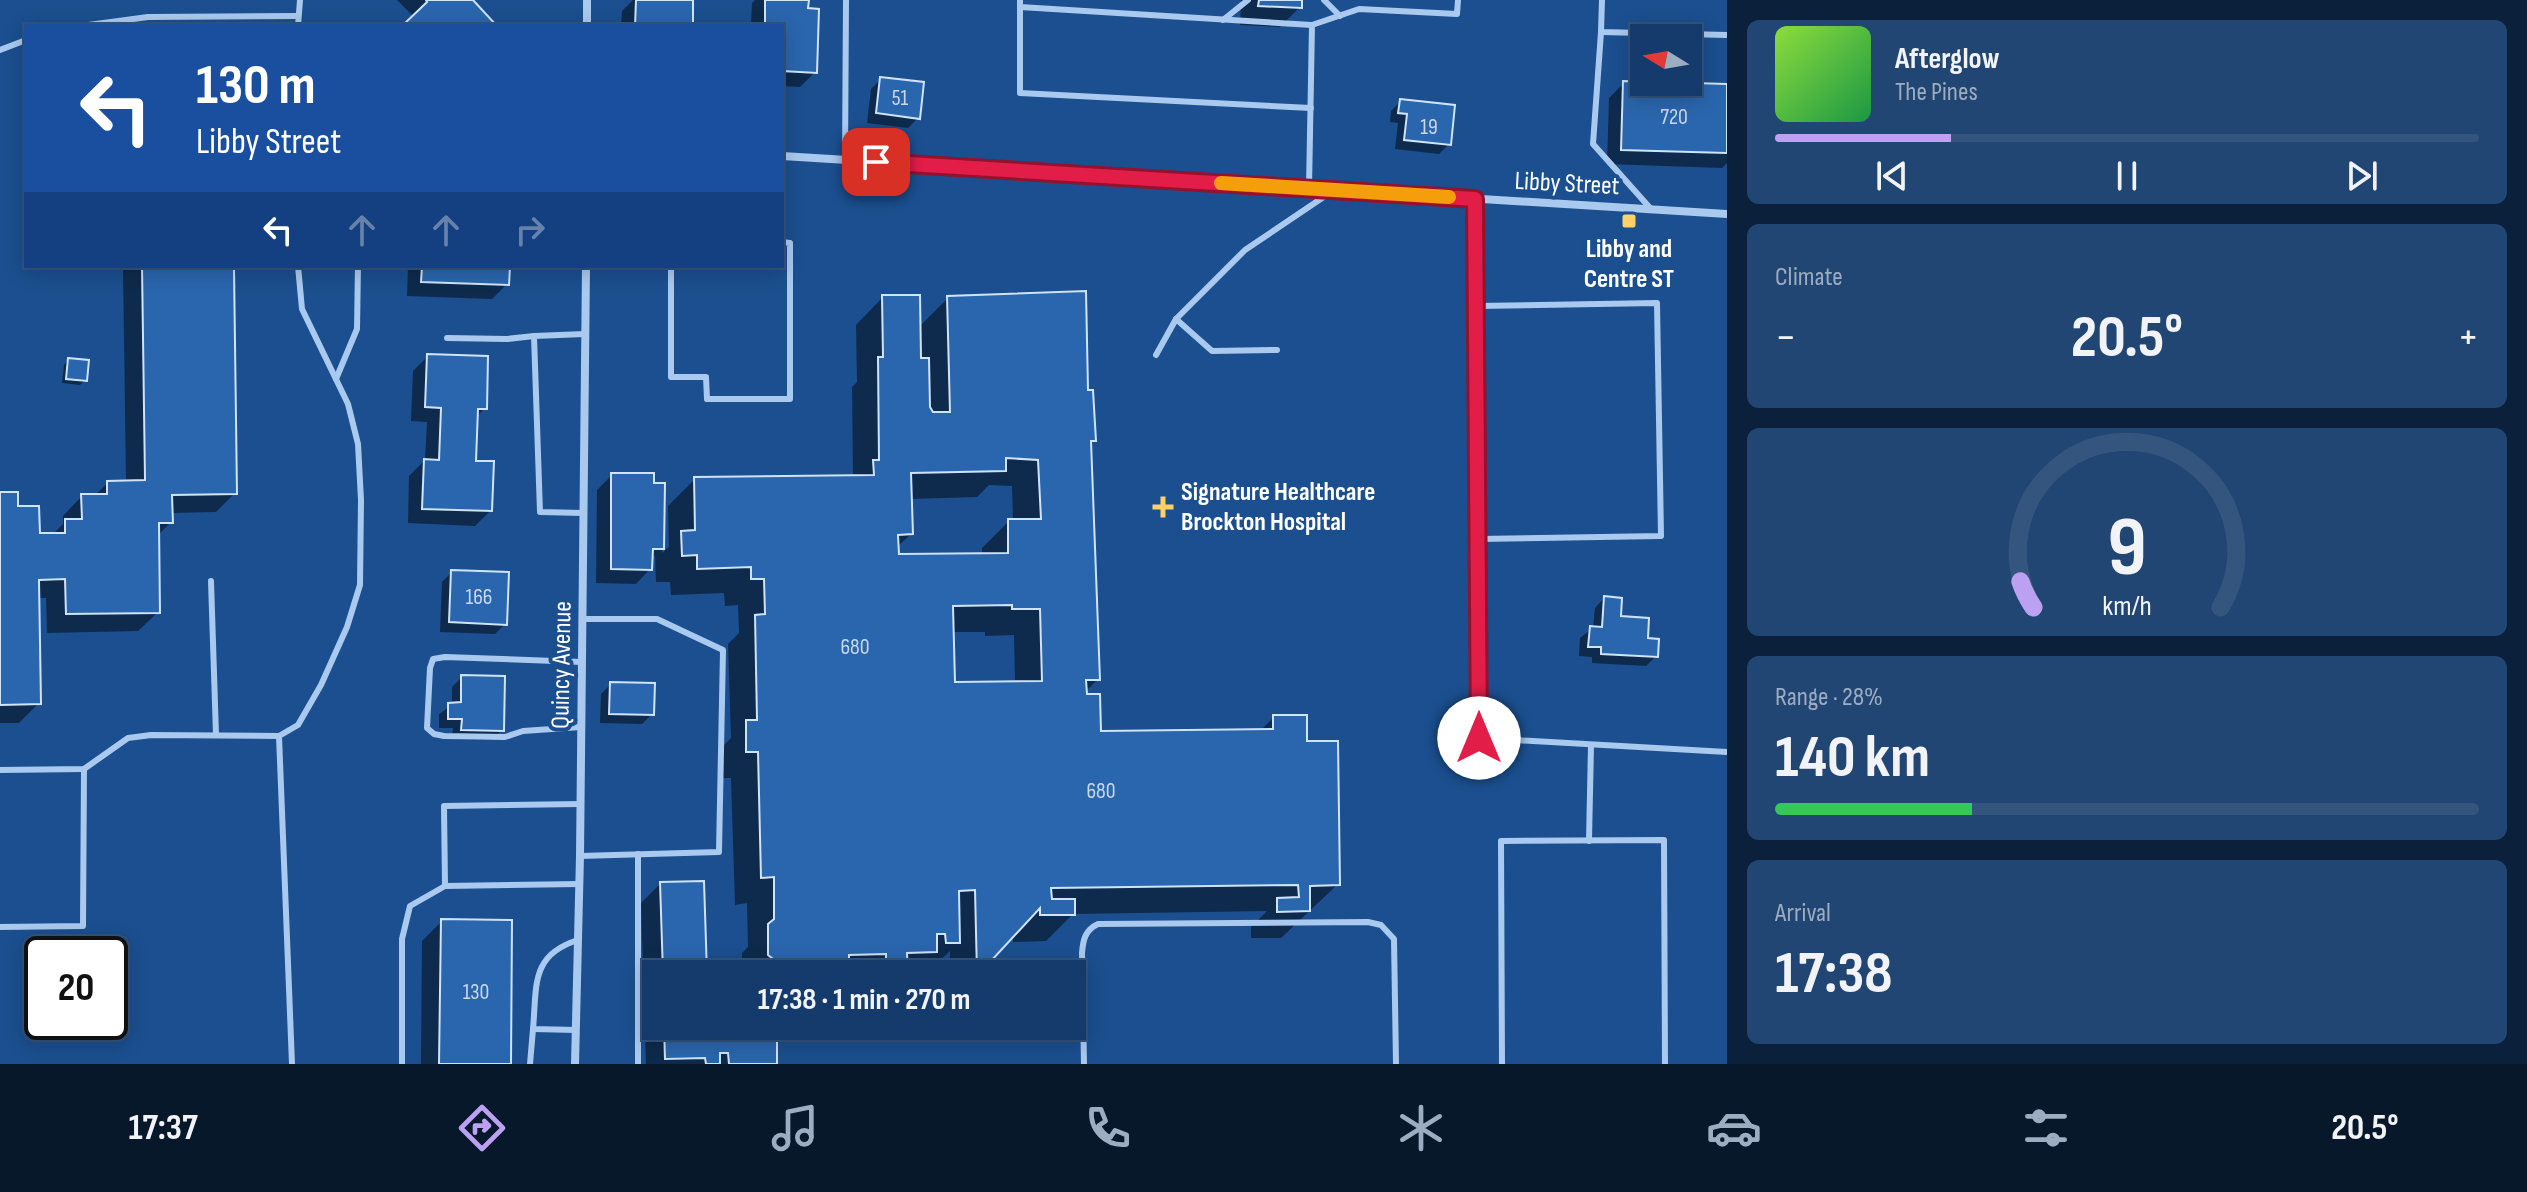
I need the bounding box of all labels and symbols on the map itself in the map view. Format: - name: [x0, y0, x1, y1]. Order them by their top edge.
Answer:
- north arrow: [1630, 24, 1702, 96]
- house number: 51: [892, 85, 909, 112]
- house number: 720: [1660, 104, 1688, 131]
- house number: 19: [1420, 114, 1438, 141]
- pin: [842, 128, 910, 196]
- street label: Libby Street: [1514, 166, 1620, 202]
- marker: Libby and Centre ST: [1620, 212, 1638, 230]
- place label: Libby and Centre ST: [1584, 234, 1674, 295]
- place label: Signature Healthcare Brockton Hospital: [1181, 477, 1375, 538]
- marker: Signature Healthcare Brockton Hospital: [1152, 496, 1174, 518]
- house number: 166: [466, 584, 492, 611]
- street label: Quincy Avenue: [545, 601, 579, 729]
- house number: 680: [840, 634, 870, 661]
- position arrow: [1437, 696, 1521, 780]
- house number: 680: [1086, 778, 1116, 805]
- speed limit sign: 20: [24, 936, 128, 1040]
- house number: 130: [463, 979, 489, 1006]

